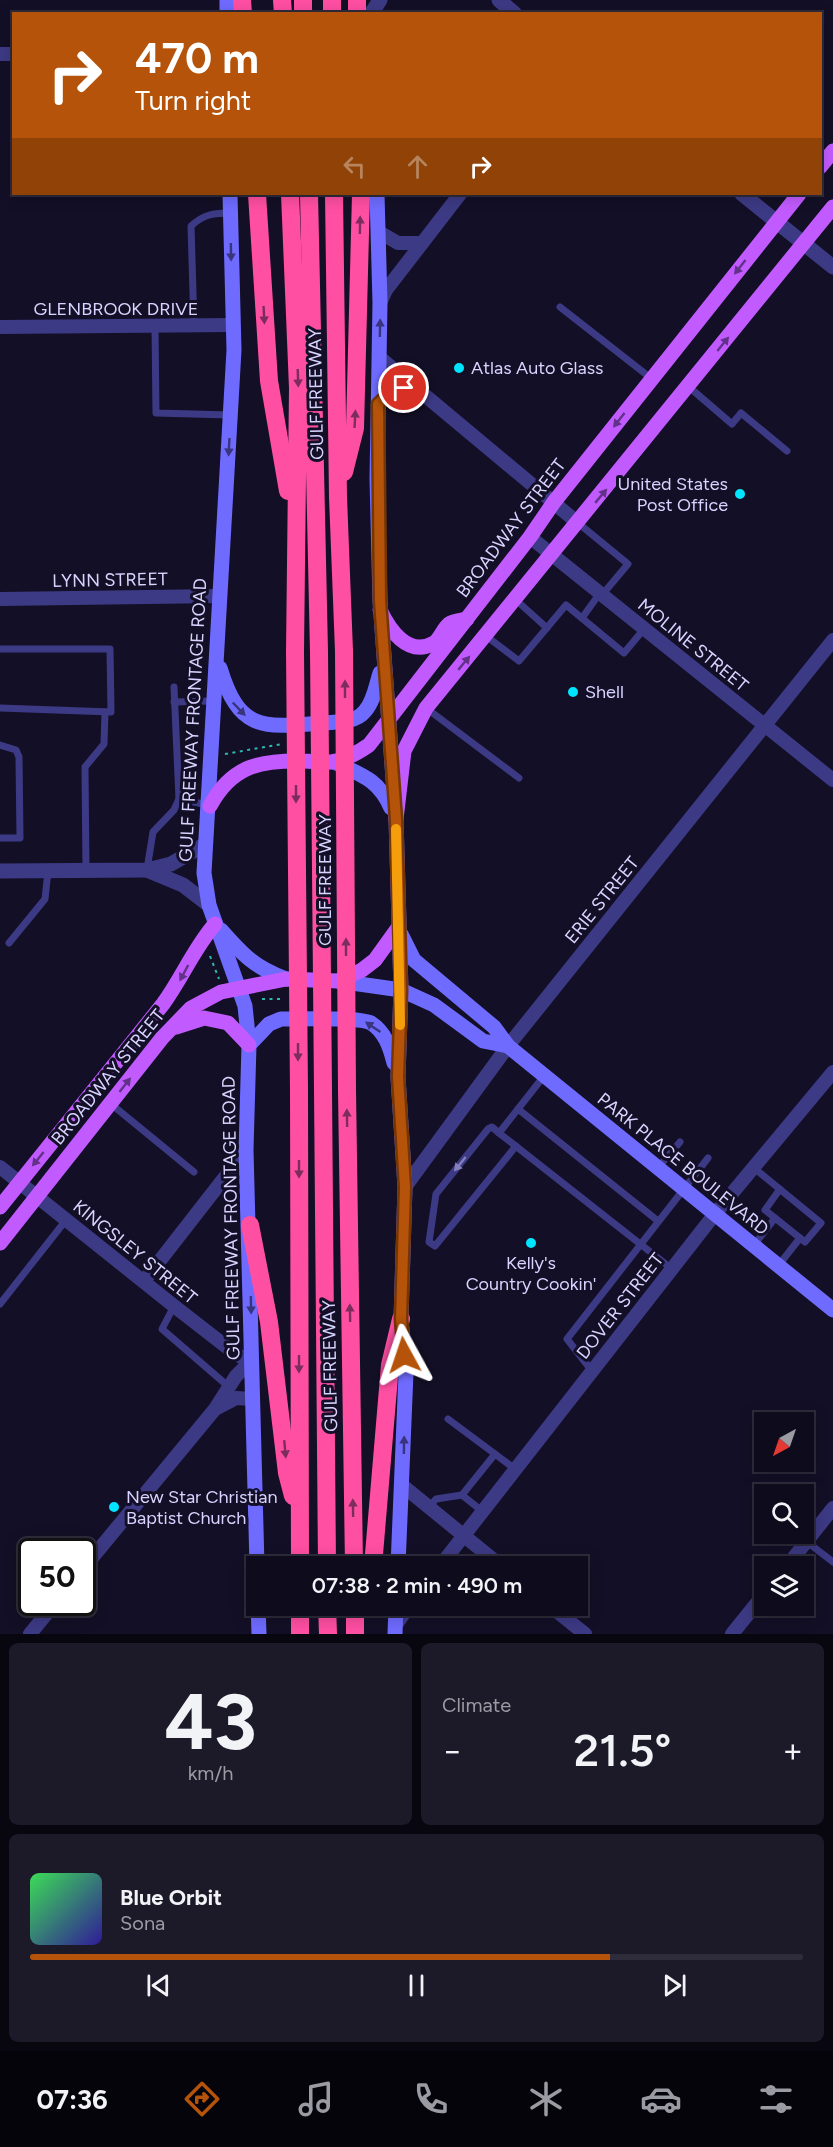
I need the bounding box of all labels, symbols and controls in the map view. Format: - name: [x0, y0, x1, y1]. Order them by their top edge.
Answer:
- text: 470 m: [135, 33, 259, 84]
- icon: right: [36, 36, 114, 114]
- text: Turn right: [135, 84, 251, 117]
- icon: left: [338, 150, 371, 183]
- icon: ahead: [401, 150, 434, 183]
- icon: right: [464, 150, 497, 183]
- one-way arrow: [355, 215, 365, 234]
- one-way arrow: [226, 242, 236, 261]
- one-way arrow: [734, 259, 747, 275]
- street label: GLENBROOK DRIVE: [34, 298, 198, 320]
- one-way arrow: [260, 305, 269, 324]
- one-way arrow: [375, 318, 384, 337]
- street label: GULF FREEWAY: [304, 328, 328, 460]
- one-way arrow: [717, 337, 729, 352]
- place label: Atlas Auto Glass: [471, 357, 603, 379]
- marker: Atlas Auto Glass: [452, 361, 466, 375]
- pin: [378, 362, 429, 413]
- one-way arrow: [293, 368, 302, 387]
- icon: arrive: [387, 371, 420, 404]
- one-way arrow: [350, 410, 359, 429]
- one-way arrow: [613, 412, 626, 427]
- one-way arrow: [224, 437, 233, 456]
- street label: BROADWAY STREET: [452, 454, 570, 602]
- place label: United States Post Office: [618, 473, 728, 516]
- marker: United States Post Office: [733, 487, 747, 501]
- one-way arrow: [594, 488, 607, 504]
- street label: LYNN STREET: [52, 568, 168, 592]
- street label: GULF FREEWAY FRONTAGE ROAD: [175, 577, 211, 863]
- street label: MOLINE STREET: [633, 594, 753, 696]
- one-way arrow: [457, 655, 470, 671]
- one-way arrow: [340, 680, 350, 699]
- place label: Shell: [585, 681, 624, 703]
- marker: Shell: [566, 685, 580, 699]
- one-way arrow: [232, 701, 246, 715]
- one-way arrow: [292, 785, 301, 804]
- street label: GULF FREEWAY: [314, 814, 336, 946]
- street label: ERIE STREET: [560, 852, 644, 948]
- one-way arrow: [341, 938, 351, 957]
- one-way arrow: [179, 965, 189, 982]
- street label: BROADWAY STREET: [47, 1005, 169, 1149]
- one-way arrow: [365, 1022, 382, 1033]
- one-way arrow: [293, 1043, 303, 1062]
- street label: GULF FREEWAY FRONTAGE ROAD: [218, 1076, 244, 1360]
- one-way arrow: [119, 1077, 132, 1093]
- street label: PARK PLACE BOULEVARD: [593, 1088, 773, 1240]
- one-way arrow: [342, 1108, 352, 1127]
- one-way arrow: [33, 1152, 45, 1167]
- one-way arrow: [453, 1156, 466, 1172]
- one-way arrow: [294, 1160, 304, 1179]
- street label: KINGSLEY STREET: [68, 1195, 202, 1309]
- marker: Kelly's Country Cookin': [524, 1236, 538, 1250]
- street label: DOVER STREET: [572, 1249, 668, 1363]
- place label: Kelly's Country Cookin': [466, 1252, 596, 1295]
- one-way arrow: [246, 1295, 256, 1314]
- street label: GULF FREEWAY: [318, 1300, 342, 1432]
- one-way arrow: [345, 1303, 355, 1322]
- position arrow: [372, 1323, 436, 1387]
- one-way arrow: [294, 1355, 304, 1374]
- north arrow: [754, 1412, 814, 1472]
- map controls: [754, 1412, 814, 1616]
- one-way arrow: [399, 1435, 409, 1454]
- one-way arrow: [280, 1439, 290, 1458]
- button: search: [754, 1484, 814, 1544]
- place label: New Star Christian Baptist Church: [126, 1486, 277, 1529]
- one-way arrow: [348, 1498, 358, 1517]
- marker: New Star Christian Baptist Church: [107, 1500, 121, 1514]
- speed limit sign: 50: [18, 1538, 96, 1616]
- button: layers: [754, 1556, 814, 1616]
- text: 07:38 · 2 min · 490 m: [312, 1572, 522, 1599]
- text: 43: [164, 1675, 257, 1769]
- text: Climate: [442, 1693, 511, 1717]
- text: 21.5°: [574, 1723, 671, 1777]
- text: −: [442, 1731, 463, 1770]
- text: +: [782, 1731, 803, 1770]
- text: km/h: [188, 1761, 233, 1785]
- text: Blue Orbit: [120, 1884, 222, 1911]
- text: Sona: [120, 1911, 165, 1935]
- icon: previous: [142, 1969, 175, 2002]
- icon: pause: [400, 1969, 433, 2002]
- icon: next: [658, 1969, 691, 2002]
- icon: directions: [181, 2078, 223, 2120]
- icon: music: [295, 2078, 337, 2120]
- icon: phone: [410, 2078, 452, 2120]
- icon: climate: [525, 2078, 567, 2120]
- icon: car: [640, 2078, 682, 2120]
- icon: filters: [755, 2078, 797, 2120]
- text: 07:36: [36, 2083, 108, 2116]

